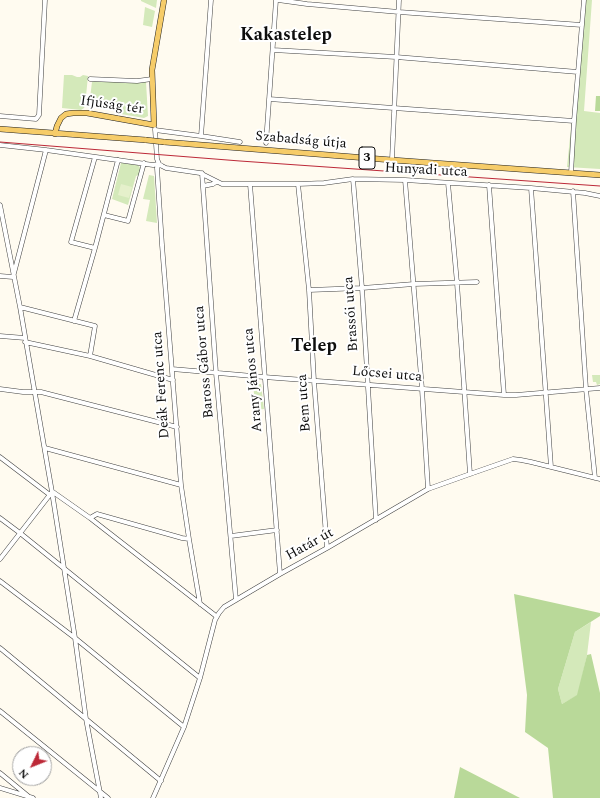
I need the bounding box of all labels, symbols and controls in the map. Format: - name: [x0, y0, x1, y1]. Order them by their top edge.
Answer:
- district label: Kakastelep: [240, 25, 332, 47]
- street label: Ifjúság tér: [79, 93, 145, 119]
- street label: Szabadság útja: [255, 129, 347, 153]
- road number: 3: [359, 147, 375, 169]
- street label: Hunyadi utca: [384, 160, 468, 182]
- street label: Brassói utca: [341, 276, 363, 352]
- street label: Baross Gábor utca: [192, 305, 218, 419]
- street label: Arany János utca: [241, 327, 267, 433]
- street label: Deák Ferenc utca: [150, 331, 174, 439]
- district label: Telep: [291, 336, 337, 358]
- street label: Lőcsei utca: [351, 364, 423, 386]
- street label: Bem utca: [295, 373, 315, 433]
- street label: Határ út: [283, 525, 337, 565]
- north arrow: [12, 746, 52, 786]
- text: N: [14, 765, 33, 783]

